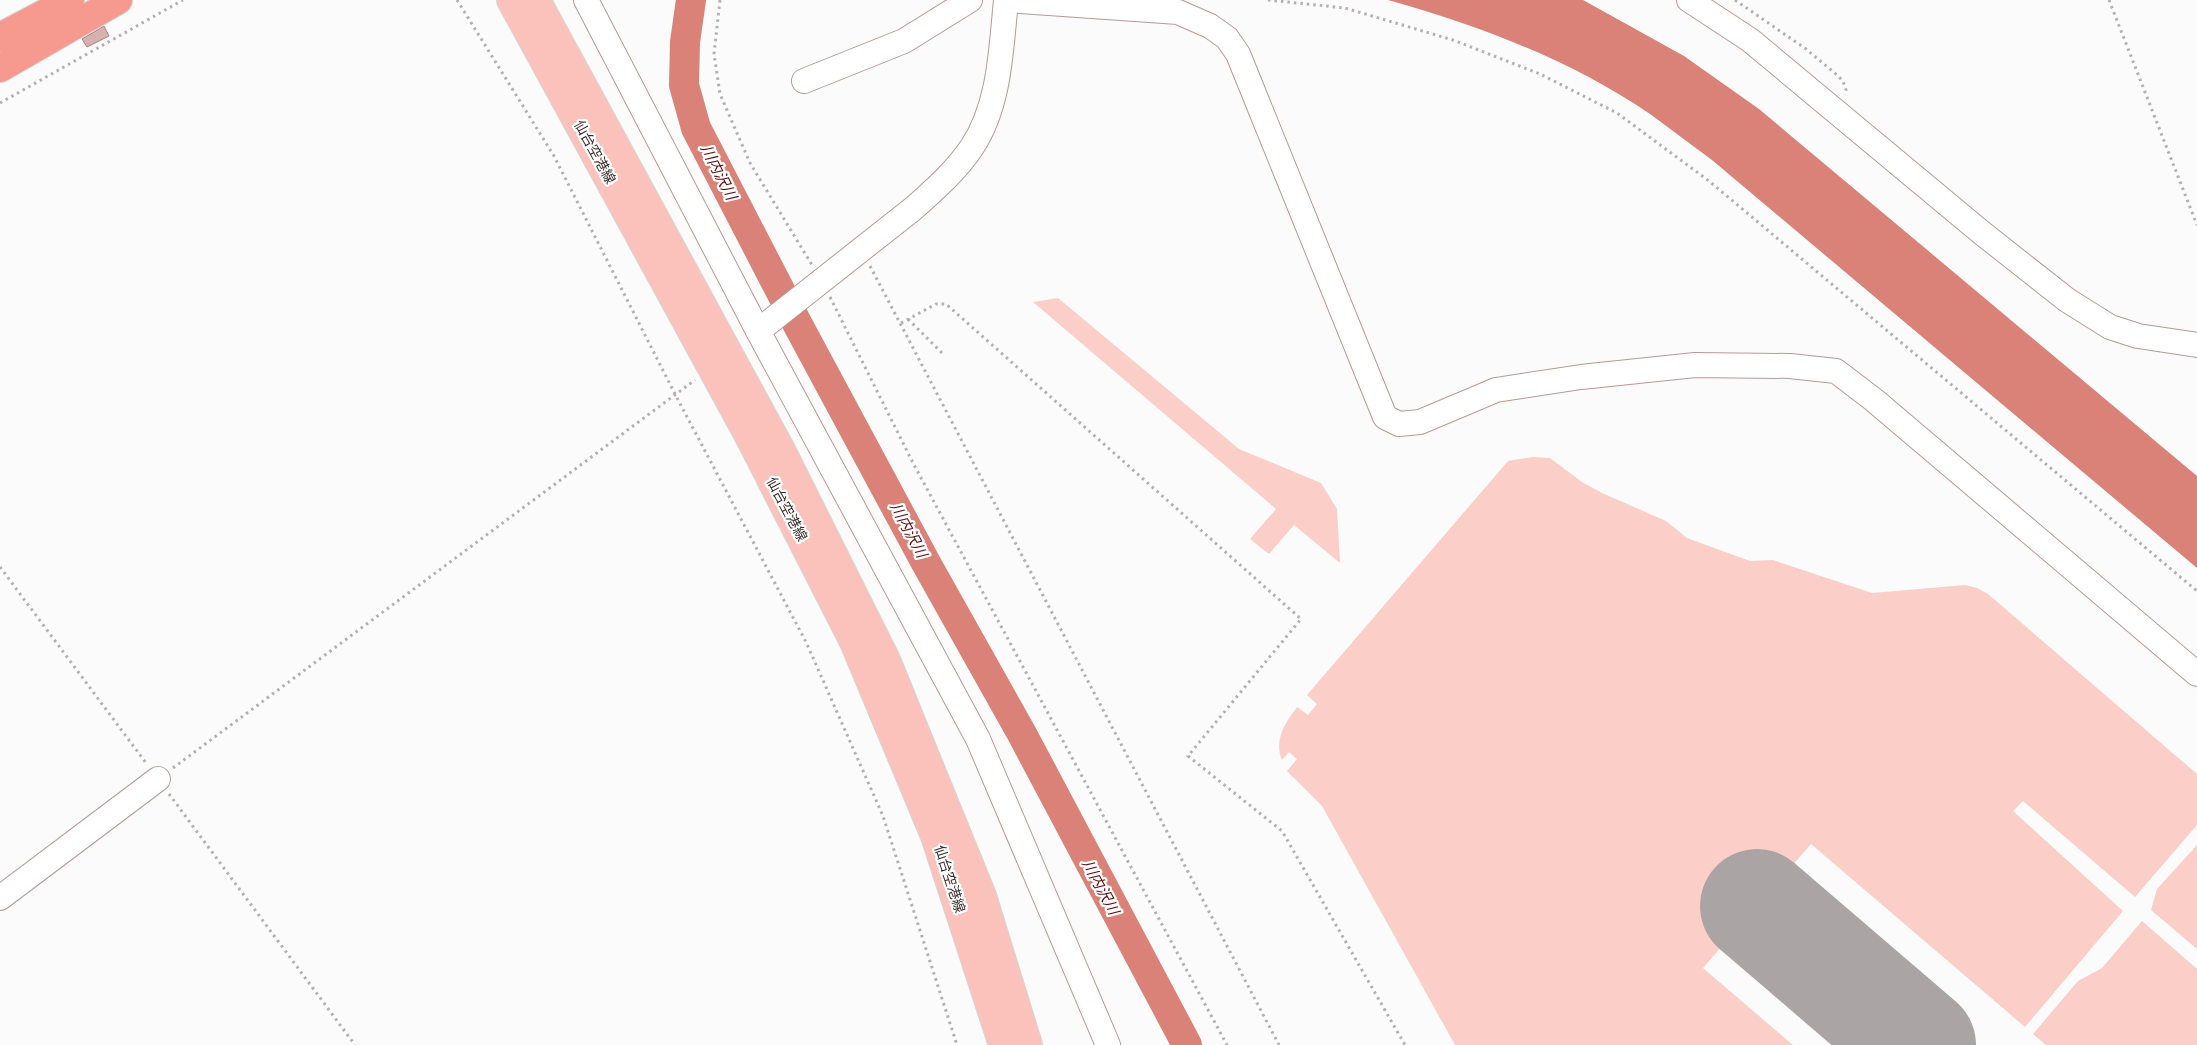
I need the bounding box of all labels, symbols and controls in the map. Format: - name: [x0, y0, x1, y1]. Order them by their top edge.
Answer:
- street label: 仙台空港線: [570, 117, 620, 187]
- water label: 川内沢川: [697, 141, 742, 205]
- street label: 仙台空港線: [763, 474, 811, 544]
- water label: 川内沢川: [887, 499, 932, 563]
- street label: 仙台空港線: [931, 843, 969, 915]
- water label: 川内沢川: [1079, 856, 1124, 920]

